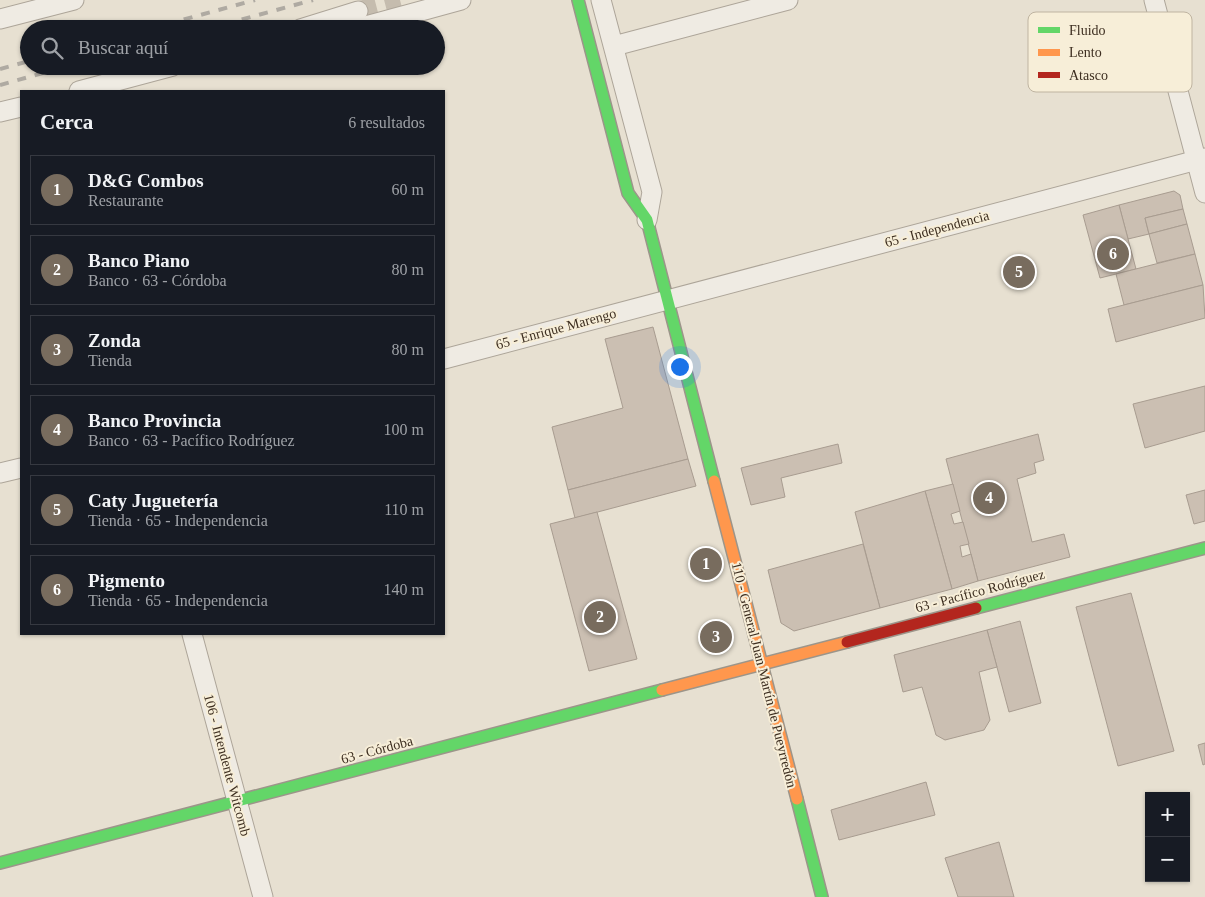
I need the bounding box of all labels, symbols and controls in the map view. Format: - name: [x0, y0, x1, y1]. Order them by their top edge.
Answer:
- legend: [1028, 12, 1192, 92]
- search box: [20, 20, 445, 75]
- text: Fluido: [1069, 23, 1106, 38]
- icon: search: [38, 34, 66, 62]
- text: Buscar aquí: [78, 37, 168, 58]
- text: Lento: [1069, 45, 1102, 60]
- text: Atasco: [1069, 68, 1108, 83]
- text: Cerca: [40, 110, 93, 134]
- text: 6 resultados: [348, 114, 425, 131]
- text: D&G Combos: [88, 170, 204, 191]
- text: 1: [53, 181, 61, 198]
- text: 60 m: [392, 181, 424, 198]
- text: Restaurante: [88, 192, 164, 209]
- street label: 65 - Independencia: [883, 208, 992, 250]
- pin: 6: [1097, 235, 1129, 273]
- text: Banco Piano: [88, 250, 190, 271]
- pin: 5: [1003, 253, 1035, 291]
- text: 2: [53, 261, 61, 278]
- text: 80 m: [392, 261, 424, 278]
- text: Banco · 63 - Córdoba: [88, 272, 227, 289]
- street label: 65 - Enrique Marengo: [494, 306, 618, 352]
- text: Zonda: [88, 330, 141, 351]
- text: 3: [53, 341, 61, 358]
- text: 80 m: [392, 341, 424, 358]
- text: Tienda: [88, 352, 132, 369]
- your location: [667, 354, 693, 380]
- text: Banco Provincia: [88, 410, 221, 431]
- text: 4: [53, 421, 61, 438]
- text: 100 m: [384, 421, 424, 438]
- text: Banco · 63 - Pacífico Rodríguez: [88, 432, 295, 449]
- pin: 4: [973, 479, 1005, 517]
- text: Caty Juguetería: [88, 490, 218, 511]
- text: 5: [53, 501, 61, 518]
- text: 110 m: [384, 501, 424, 518]
- text: Tienda · 65 - Independencia: [88, 512, 268, 529]
- pin: 1: [690, 545, 722, 583]
- street label: 110 - General Juan Martín de Pueyrredón: [729, 561, 799, 789]
- street label: 63 - Pacífico Rodríguez: [914, 566, 1046, 616]
- text: Pigmento: [88, 570, 165, 591]
- text: 6: [53, 581, 61, 598]
- text: 140 m: [384, 581, 424, 598]
- text: Tienda · 65 - Independencia: [88, 592, 268, 609]
- pin: 2: [584, 598, 616, 636]
- pin: 3: [700, 618, 732, 656]
- street label: 106 - Intendente Witcomb: [201, 692, 253, 838]
- street label: 63 - Córdoba: [339, 733, 415, 767]
- map controls: [1145, 792, 1190, 882]
- button: +: [1145, 792, 1190, 837]
- button: −: [1145, 837, 1190, 882]

